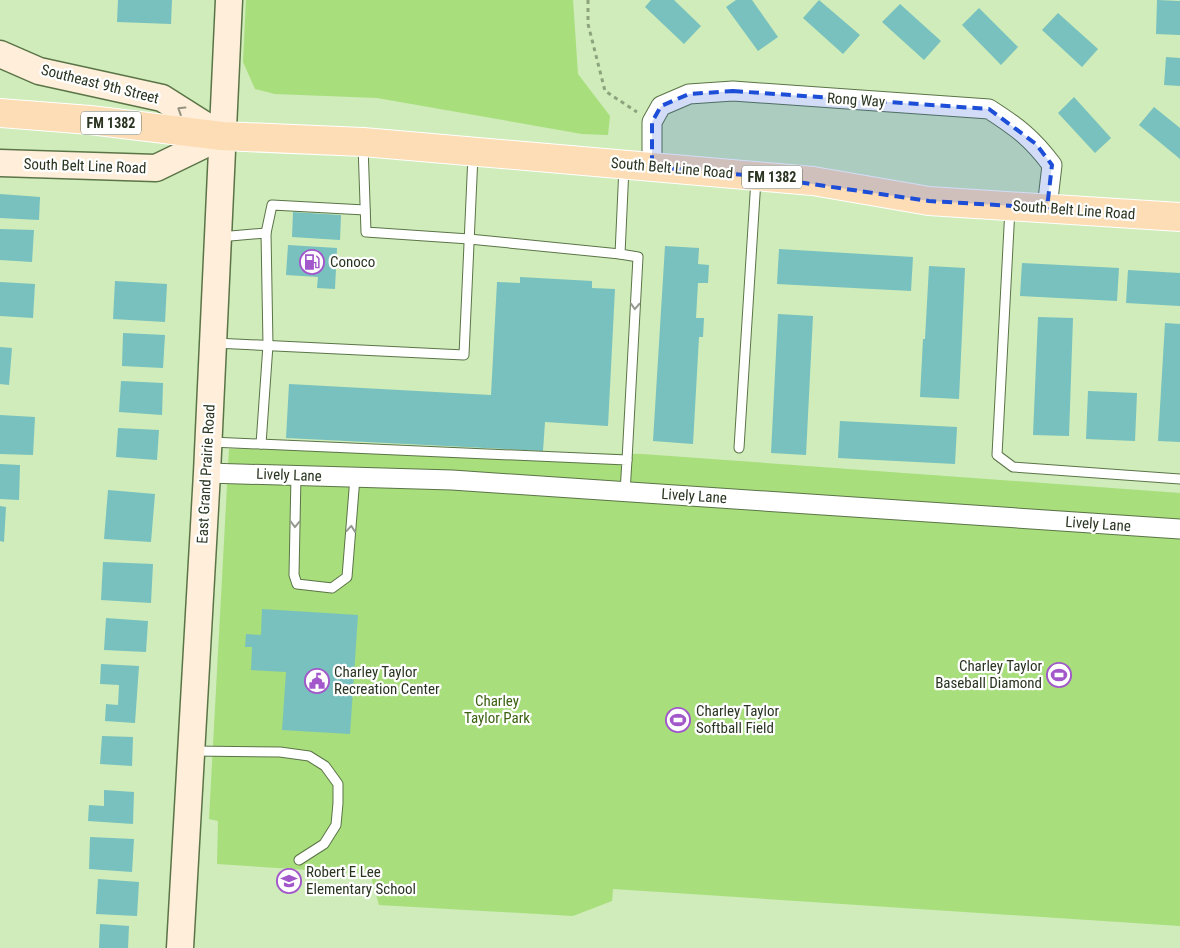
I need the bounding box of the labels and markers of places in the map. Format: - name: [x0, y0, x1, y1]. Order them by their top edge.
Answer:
- fuel station icon: Conoco: [299, 249, 325, 275]
- place label: Conoco: [330, 253, 375, 271]
- place label: Charley Taylor Baseball Diamond: [935, 657, 1042, 692]
- sports icon: Charley Taylor Baseball Diamond: [1046, 662, 1072, 688]
- place label: Charley Taylor Recreation Center: [334, 663, 440, 698]
- public building icon: Charley Taylor Recreation Center: [304, 668, 330, 694]
- place label: Charley Taylor Softball Field: [696, 702, 780, 737]
- sports icon: Charley Taylor Softball Field: [665, 707, 691, 733]
- place label: Robert E Lee Elementary School: [306, 863, 416, 898]
- school or university icon: Robert E Lee Elementary School: [276, 868, 302, 894]

